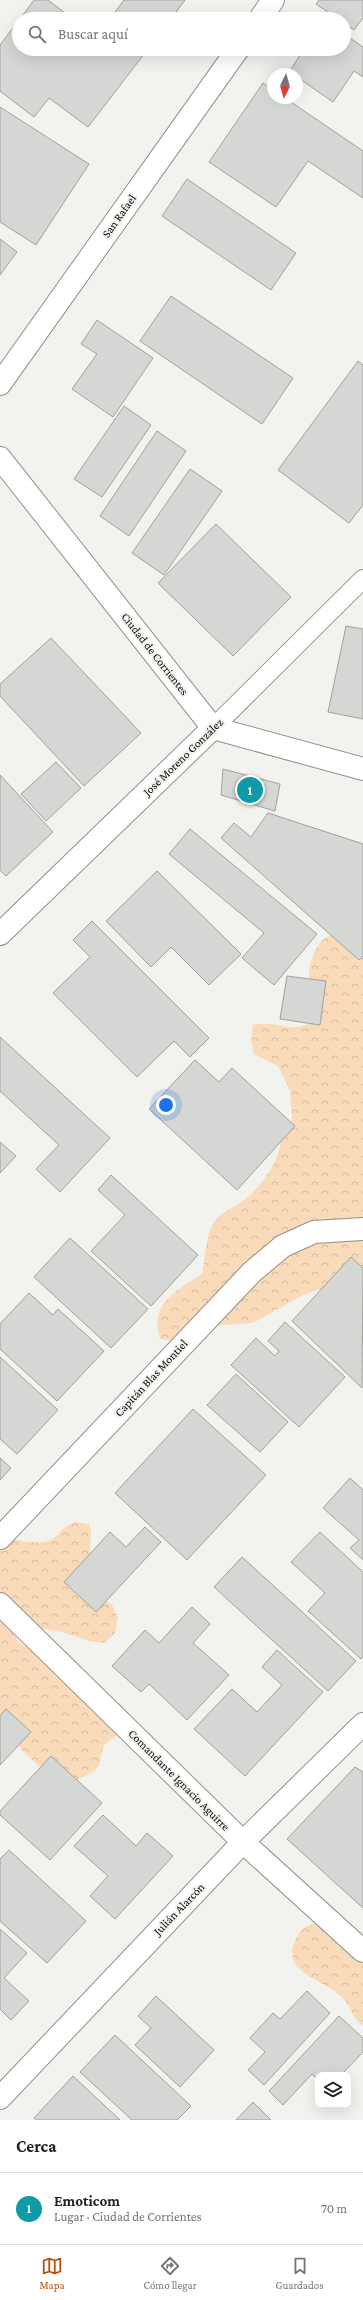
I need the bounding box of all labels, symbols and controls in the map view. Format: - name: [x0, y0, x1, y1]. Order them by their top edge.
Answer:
- search box: [12, 12, 351, 56]
- icon: search: [26, 23, 48, 45]
- text: Buscar aquí: [58, 26, 128, 42]
- north arrow: [267, 68, 303, 104]
- street label: San Rafael: [99, 192, 139, 240]
- street label: Ciudad de Corrientes: [118, 610, 192, 698]
- street label: José Moreno González: [139, 715, 226, 799]
- pin: 1: [237, 775, 263, 805]
- your location: [156, 1095, 176, 1115]
- street label: Capitán Blas Montiel: [112, 1337, 190, 1419]
- street label: Comandante Ignacio Aguirre: [125, 1726, 233, 1834]
- street label: Julián Alarcón: [150, 1880, 208, 1939]
- map controls: [315, 2072, 351, 2108]
- button: layers: [315, 2072, 351, 2108]
- text: Cerca: [16, 2137, 56, 2156]
- text: Emoticom: [54, 2193, 120, 2209]
- text: 1: [27, 2201, 31, 2216]
- text: 70 m: [321, 2201, 347, 2216]
- text: Lugar · Ciudad de Corrientes: [54, 2209, 202, 2224]
- tab: Mapa: [39, 2255, 65, 2291]
- tab: Cómo llegar: [143, 2255, 197, 2291]
- tab: Guardados: [276, 2255, 324, 2291]

